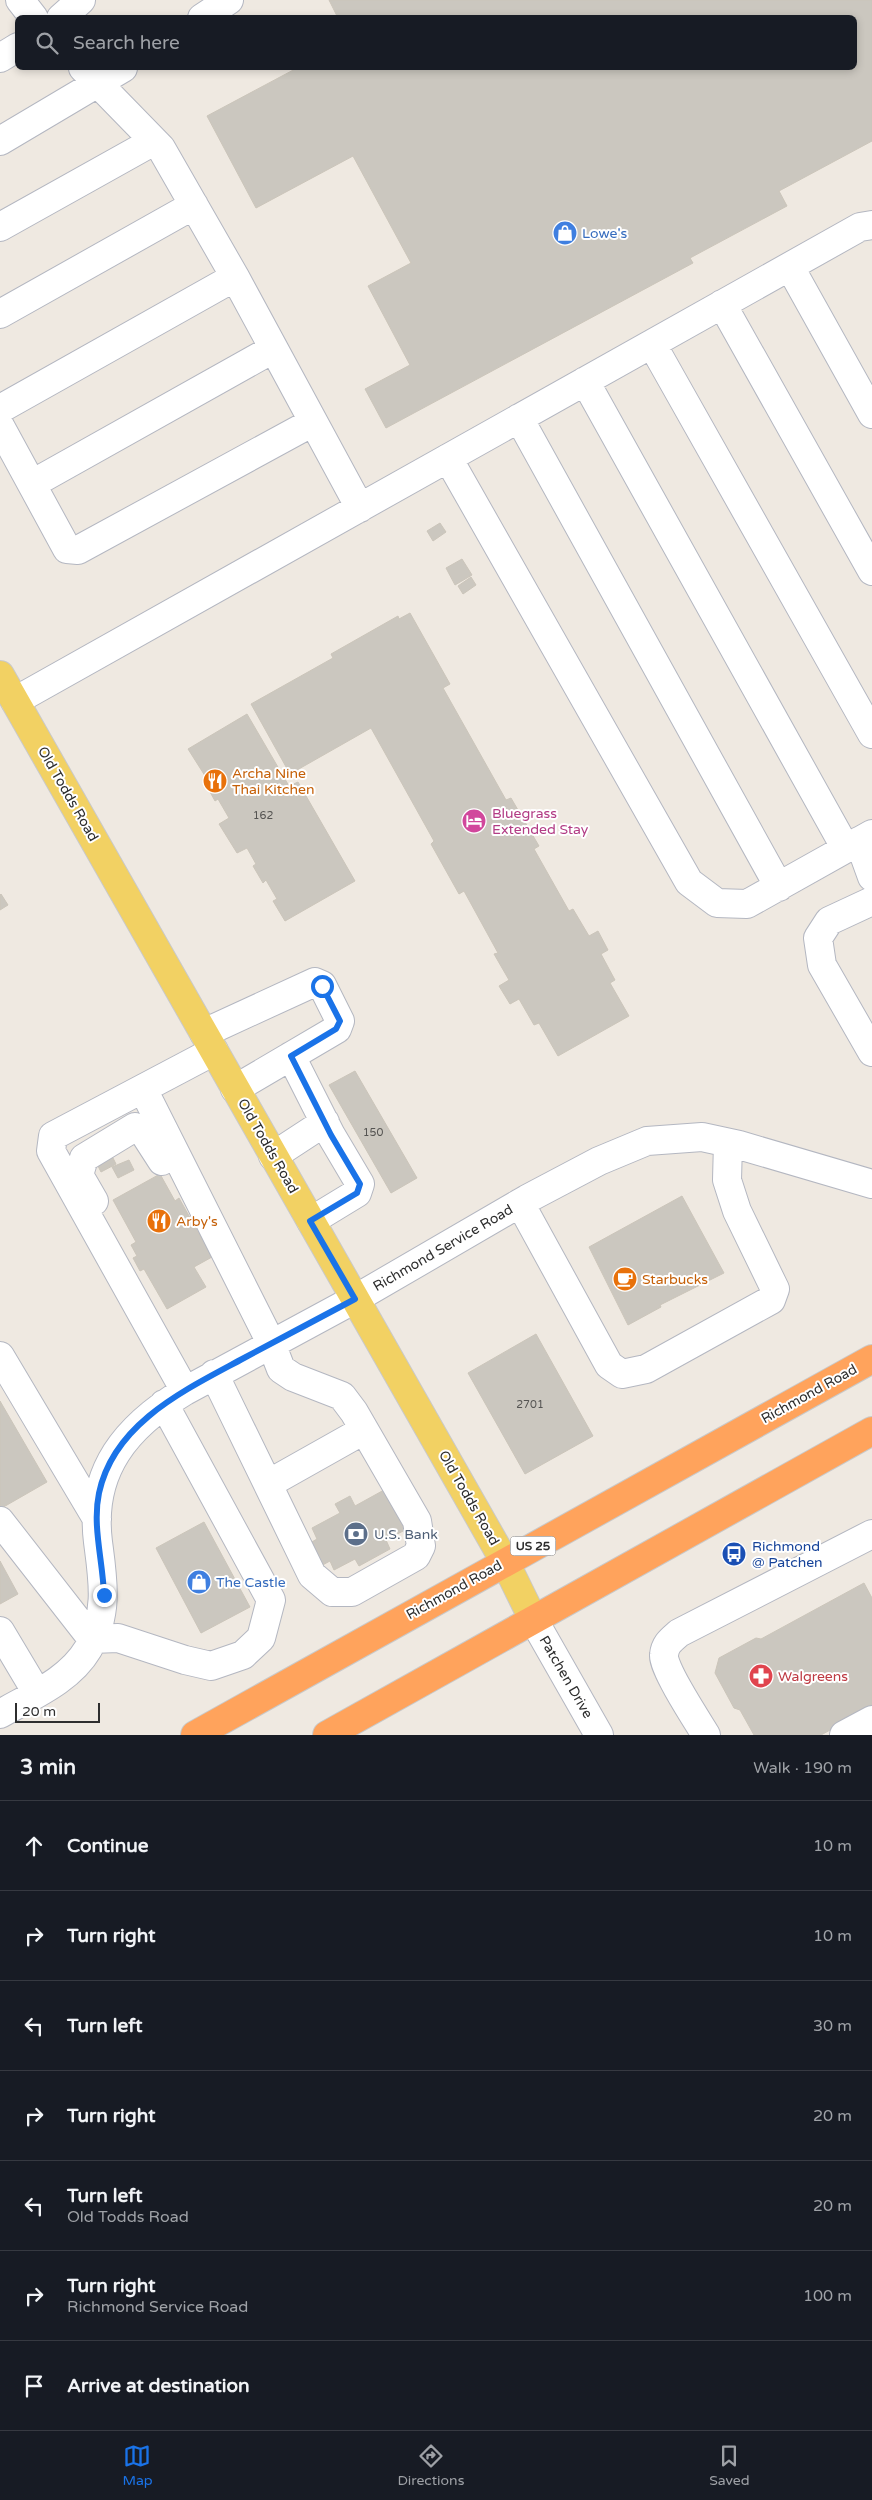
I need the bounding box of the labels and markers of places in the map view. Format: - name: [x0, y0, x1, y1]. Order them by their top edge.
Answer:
- shop icon: Lowe's: [552, 220, 578, 246]
- place label: Lowe's: [582, 225, 627, 242]
- place label: Archa Nine Thai Kitchen: [232, 765, 315, 798]
- restaurant icon: Archa Nine Thai Kitchen: [202, 768, 228, 794]
- place label: Bluegrass Extended Stay: [492, 805, 589, 838]
- hotel icon: Bluegrass Extended Stay: [461, 808, 487, 834]
- restaurant icon: Arby's: [146, 1208, 172, 1234]
- place label: Arby's: [176, 1213, 218, 1230]
- cafe icon: Starbucks: [612, 1266, 638, 1292]
- place label: Starbucks: [642, 1271, 708, 1288]
- bank icon: U.S. Bank: [343, 1521, 369, 1547]
- place label: U.S. Bank: [374, 1526, 438, 1543]
- place label: Richmond @ Patchen: [752, 1538, 823, 1571]
- bus stop icon: Richmond @ Patchen: [721, 1541, 747, 1567]
- shop icon: The Castle: [186, 1569, 212, 1595]
- place label: The Castle: [216, 1574, 286, 1591]
- pharmacy icon: Walgreens: [748, 1663, 774, 1689]
- place label: Walgreens: [778, 1668, 848, 1685]

